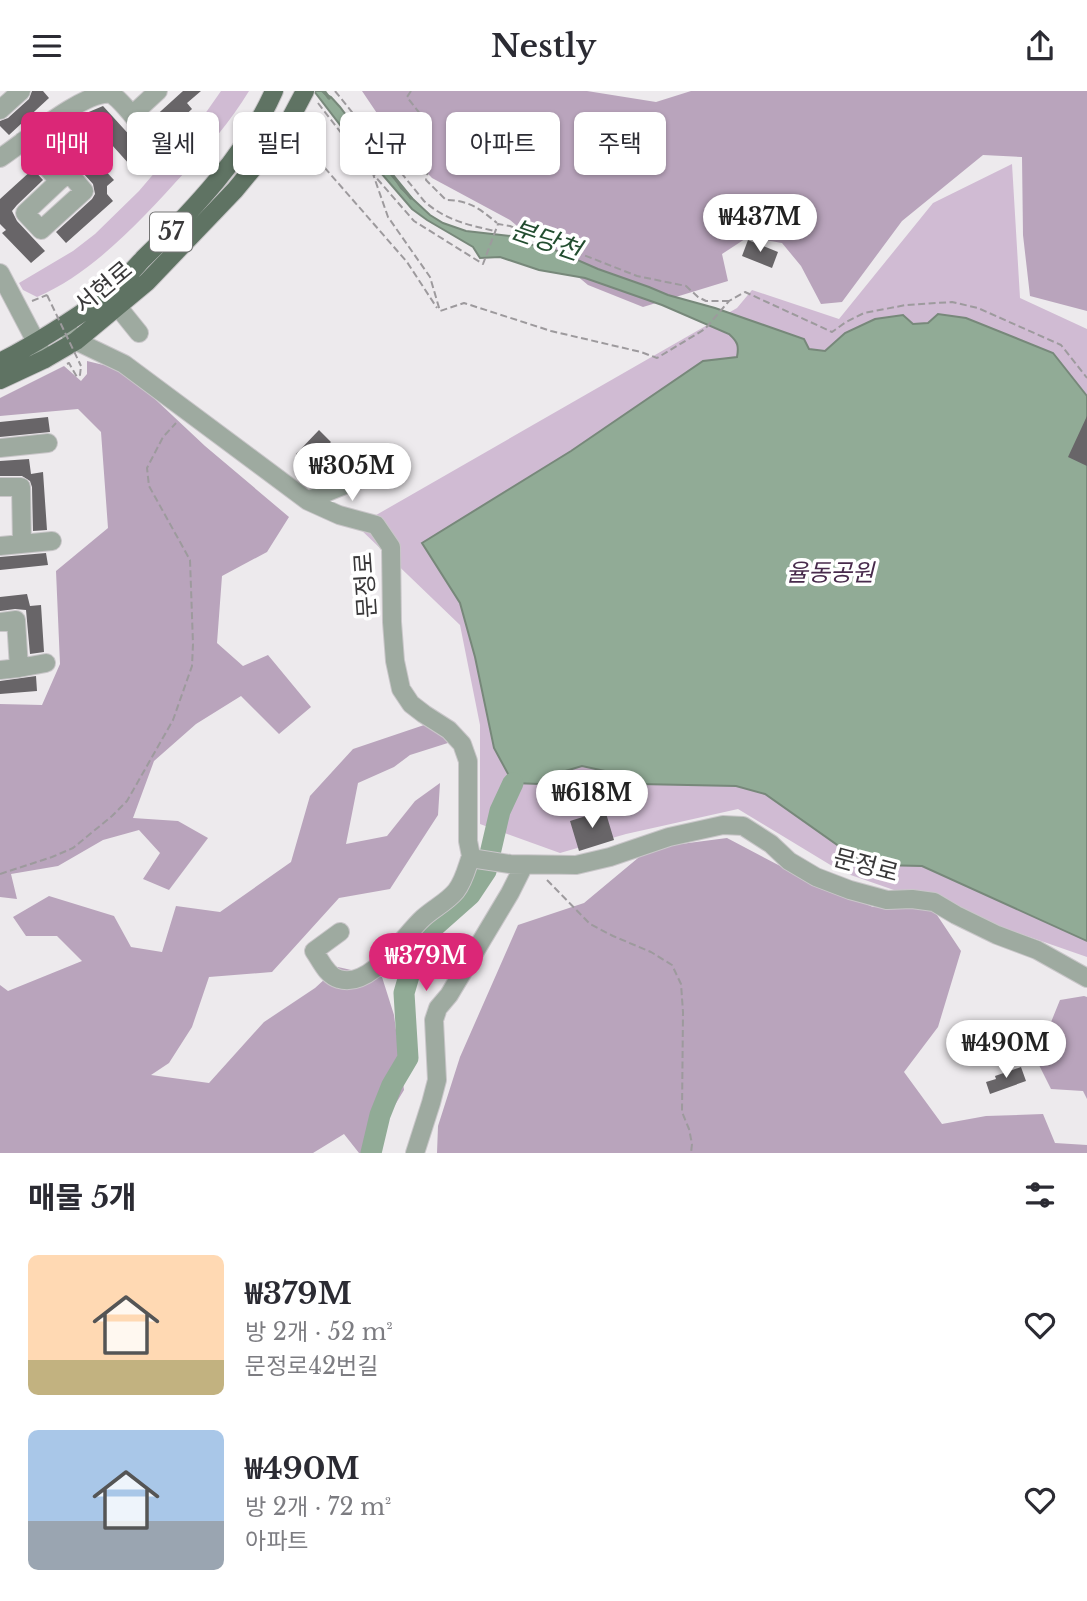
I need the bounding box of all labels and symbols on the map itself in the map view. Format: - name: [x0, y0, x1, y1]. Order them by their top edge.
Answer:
- pin: ₩437M: [711, 195, 809, 254]
- road number: 57: [150, 213, 192, 251]
- water label: 분당천: [507, 213, 588, 268]
- street label: 서현로: [68, 255, 138, 319]
- pin: ₩305M: [303, 443, 401, 503]
- street label: 문정로: [348, 551, 382, 619]
- park label: 율동공원: [786, 558, 876, 587]
- pin: ₩618M: [543, 771, 641, 830]
- street label: 문정로: [830, 842, 902, 888]
- pin: ₩379M: [377, 933, 475, 993]
- pin: ₩490M: [957, 1021, 1055, 1080]

